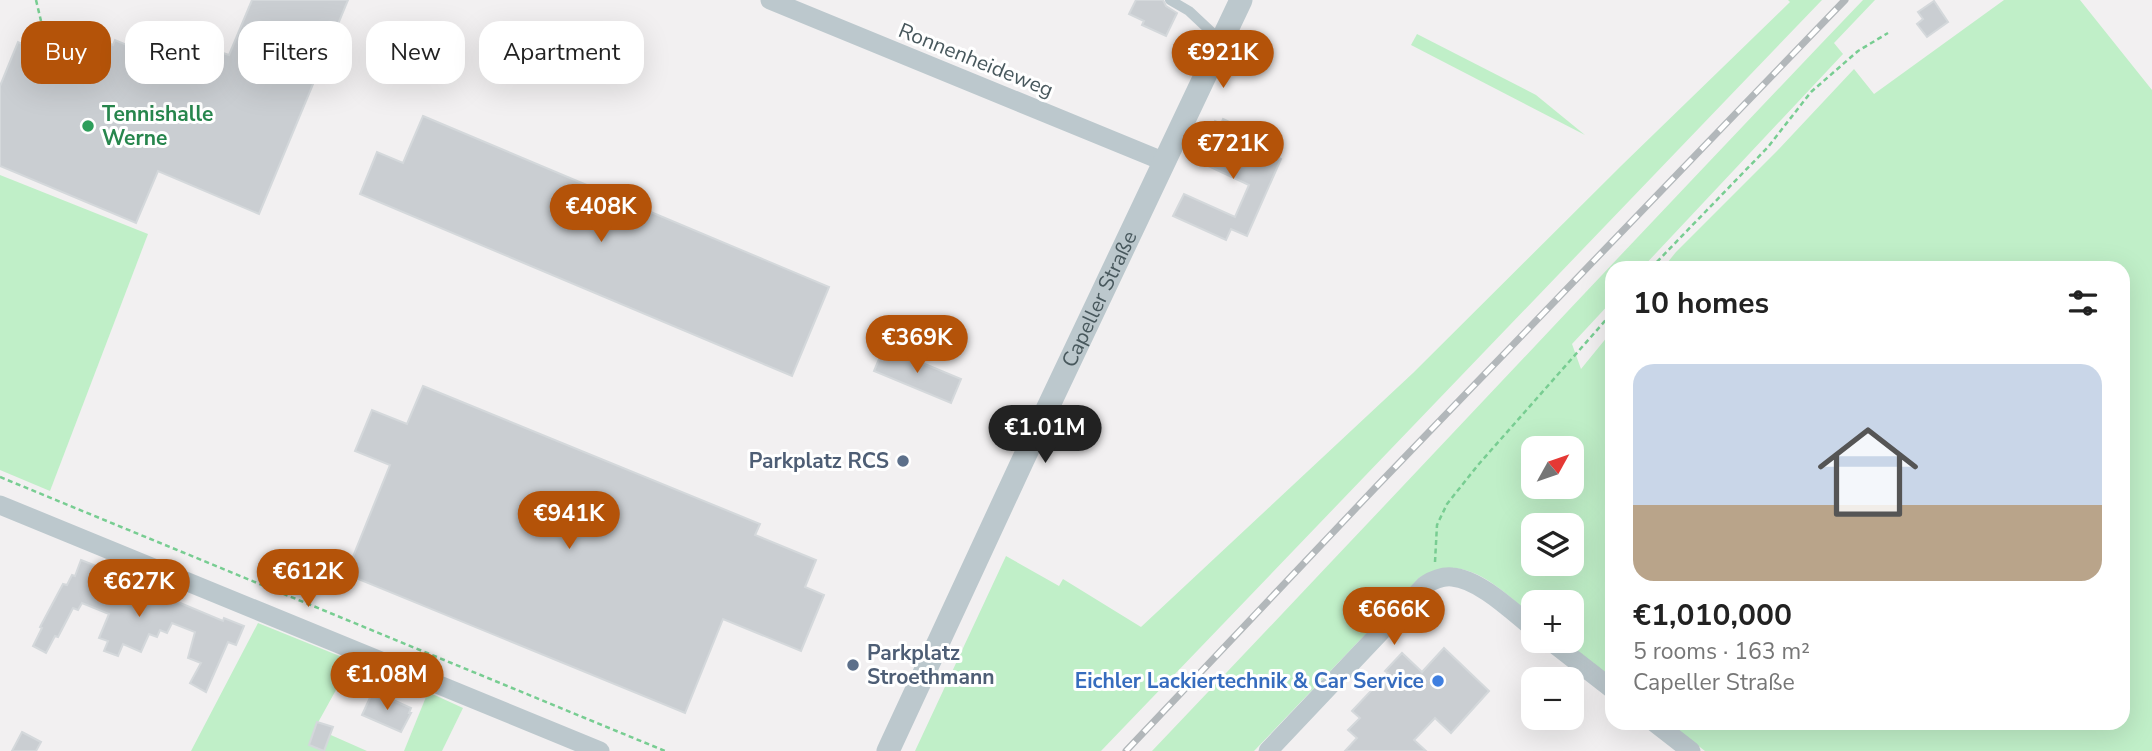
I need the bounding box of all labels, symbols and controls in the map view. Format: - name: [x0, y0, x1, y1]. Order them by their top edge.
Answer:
- street label: Ronnenheideweg: [894, 16, 1058, 104]
- chip: Buy: [21, 21, 111, 84]
- chip: Rent: [125, 21, 224, 84]
- chip: Filters: [238, 21, 352, 84]
- chip: New: [366, 21, 465, 84]
- chip: Apartment: [479, 21, 644, 84]
- pin: €921K: [1174, 31, 1272, 90]
- text: €921K: [1188, 37, 1258, 68]
- place label: Tennishalle Werne: [102, 100, 213, 152]
- marker: Tennishalle Werne: [80, 118, 96, 134]
- pin: €721K: [1184, 122, 1282, 181]
- text: €721K: [1198, 128, 1268, 159]
- pin: €408K: [552, 184, 650, 244]
- text: €408K: [566, 191, 636, 222]
- street label: Capeller Straße: [1055, 226, 1144, 372]
- text: 10 homes: [1633, 283, 1769, 324]
- icon: filters: [2064, 284, 2102, 322]
- pin: €369K: [868, 316, 966, 375]
- text: €369K: [882, 322, 952, 353]
- pin: €1.01M: [988, 406, 1102, 465]
- icon: home: [1805, 409, 1931, 535]
- text: €1.01M: [1005, 412, 1085, 443]
- north arrow: [1521, 436, 1584, 499]
- map controls: [1521, 436, 1584, 730]
- place label: Parkplatz RCS: [749, 447, 889, 475]
- marker: Parkplatz RCS: [895, 453, 911, 469]
- pin: €941K: [520, 491, 618, 551]
- text: €941K: [534, 498, 604, 529]
- button: layers: [1521, 513, 1584, 576]
- pin: €612K: [259, 550, 357, 609]
- text: €612K: [273, 556, 343, 587]
- pin: €627K: [90, 560, 188, 619]
- text: €627K: [104, 566, 174, 597]
- pin: €666K: [1345, 588, 1443, 647]
- button: +: [1521, 590, 1584, 653]
- text: €666K: [1359, 594, 1429, 625]
- text: €1,010,000: [1633, 595, 1792, 636]
- text: 5 rooms · 163 m²: [1633, 636, 1810, 667]
- place label: Parkplatz Stroethmann: [867, 639, 995, 691]
- pin: €1.08M: [330, 652, 444, 712]
- marker: Parkplatz Stroethmann: [845, 657, 861, 673]
- text: €1.08M: [347, 659, 427, 690]
- place label: Eichler Lackiertechnik & Car Service: [1075, 667, 1424, 695]
- button: −: [1521, 667, 1584, 730]
- text: Capeller Straße: [1633, 667, 1795, 698]
- marker: Eichler Lackiertechnik & Car Service: [1430, 673, 1446, 689]

